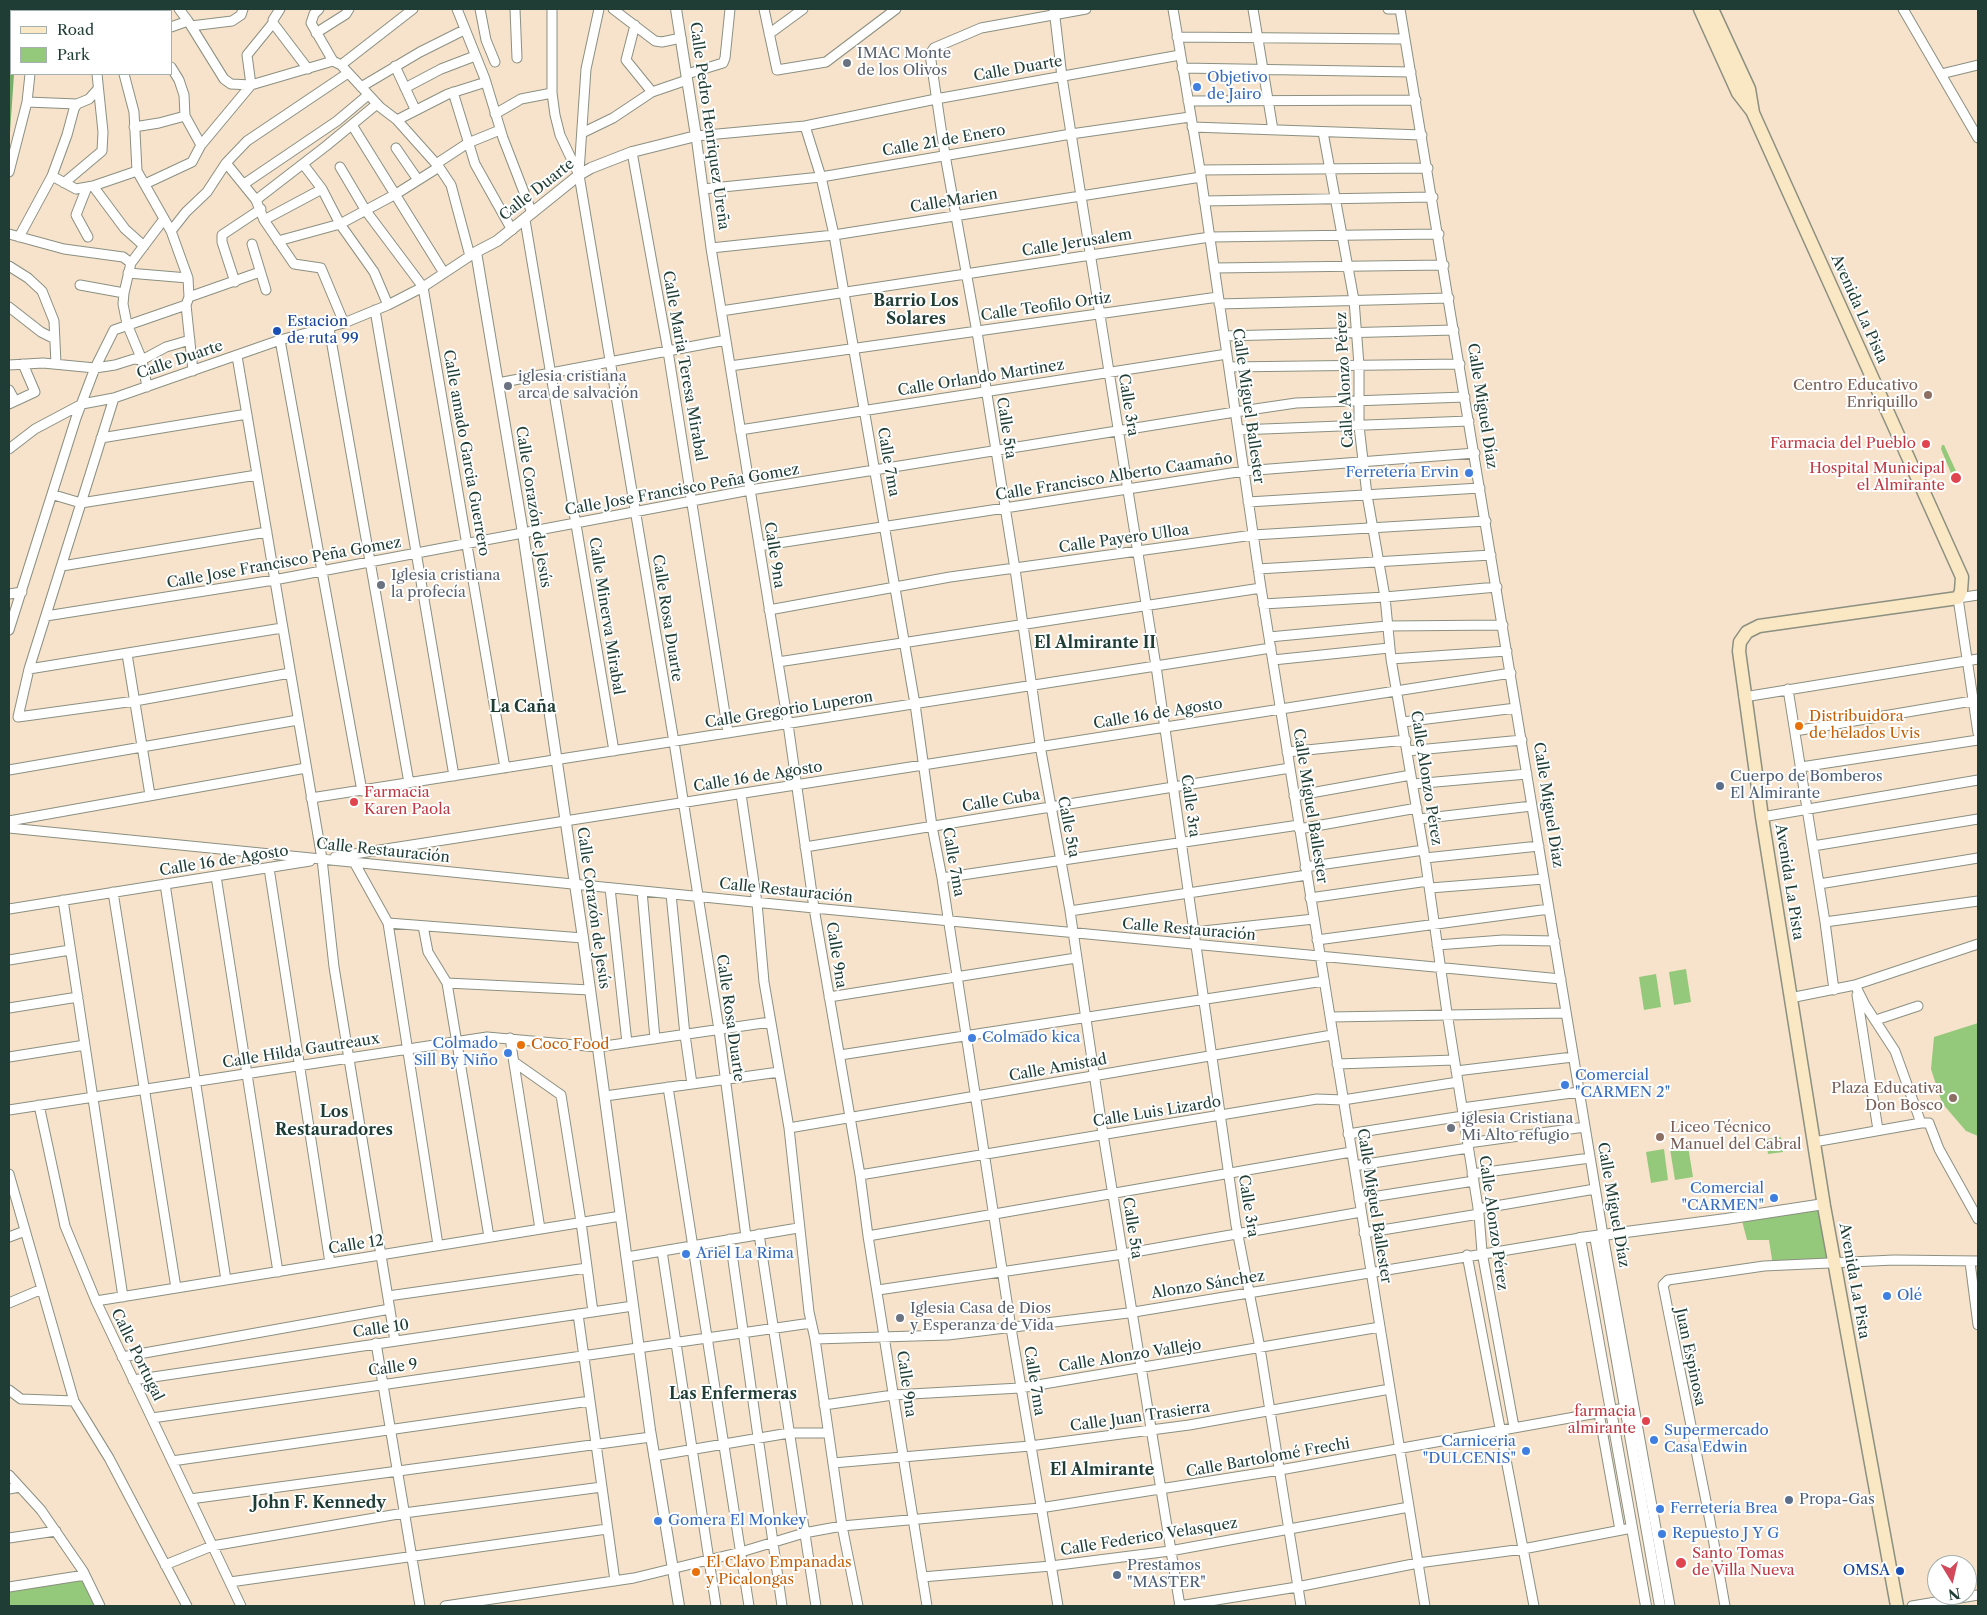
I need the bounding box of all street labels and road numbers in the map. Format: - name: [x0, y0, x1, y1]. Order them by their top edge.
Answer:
- street label: Calle Pedro Henriquez Ureña: [686, 21, 732, 231]
- street label: Calle Duarte: [972, 52, 1064, 86]
- street label: Calle 21 de Enero: [881, 121, 1007, 161]
- street label: Calle Duarte: [496, 155, 578, 225]
- street label: CalleMarien: [909, 185, 999, 217]
- street label: Calle Jerusalem: [1021, 225, 1133, 261]
- street label: Avenida La Pista: [1827, 252, 1891, 366]
- street label: Calle Maria Teresa Mirabal: [658, 269, 710, 463]
- street label: Calle Teofilo Ortiz: [980, 289, 1112, 325]
- street label: Calle Alonzo Pérez: [1332, 312, 1358, 448]
- street label: Calle Miguel Ballester: [1228, 327, 1268, 485]
- street label: Calle Duarte: [134, 337, 226, 383]
- street label: Calle Miguel Díaz: [1463, 342, 1501, 470]
- street label: Calle amado Garcia Guerrero: [439, 348, 493, 558]
- street label: Calle Orlando Martinez: [896, 356, 1066, 400]
- street label: Calle 3ra: [1114, 372, 1142, 438]
- street label: Calle 5ta: [992, 396, 1020, 460]
- street label: Calle Corazón de Jesús: [511, 425, 555, 589]
- street label: Calle 7ma: [873, 426, 903, 498]
- street label: Calle Francisco Alberto Caamaño: [994, 449, 1234, 505]
- street label: Calle Jose Francisco Peña Gomez: [563, 460, 801, 520]
- street label: Calle 9na: [760, 521, 788, 589]
- street label: Calle Payero Ulloa: [1058, 521, 1190, 557]
- street label: Calle Jose Francisco Peña Gomez: [165, 533, 403, 593]
- street label: Calle Minerva Mirabal: [585, 536, 627, 696]
- street label: Calle Rosa Duarte: [648, 553, 686, 683]
- street label: Calle Gregorio Luperon: [704, 688, 874, 732]
- street label: Calle 16 de Agosto: [1092, 695, 1224, 733]
- street label: Calle Alonzo Pérez: [1406, 709, 1446, 847]
- street label: Calle Miguel Ballester: [1289, 727, 1331, 885]
- street label: Calle Miguel Díaz: [1529, 741, 1567, 869]
- street label: Calle 16 de Agosto: [692, 758, 824, 796]
- street label: Calle 3ra: [1177, 773, 1203, 839]
- street label: Calle Cuba: [961, 786, 1041, 816]
- street label: Calle 5ta: [1053, 795, 1083, 859]
- street label: Avenida La Pista: [1771, 823, 1807, 941]
- street label: Calle Corazón de Jesús: [573, 826, 613, 990]
- street label: Calle 7ma: [938, 826, 968, 898]
- street label: Calle Restauración: [315, 835, 451, 867]
- street label: Calle 16 de Agosto: [158, 842, 290, 880]
- street label: Calle Restauración: [718, 875, 854, 907]
- street label: Calle Restauración: [1121, 915, 1257, 945]
- street label: Calle 9na: [822, 921, 850, 989]
- street label: Calle Rosa Duarte: [712, 953, 748, 1083]
- street label: Calle Hilda Gautreaux: [221, 1030, 381, 1072]
- street label: Calle Amistad: [1008, 1051, 1108, 1085]
- street label: Calle Luis Lizardo: [1092, 1093, 1222, 1131]
- street label: Calle Miguel Ballester: [1353, 1127, 1395, 1285]
- street label: Calle Miguel Díaz: [1593, 1141, 1633, 1269]
- street label: Calle Alonzo Pérez: [1475, 1154, 1511, 1292]
- street label: Calle 3ra: [1234, 1173, 1262, 1239]
- street label: Calle 5ta: [1118, 1196, 1146, 1260]
- street label: Avenida La Pista: [1835, 1222, 1873, 1340]
- street label: Calle 12: [327, 1232, 385, 1258]
- street label: Alonzo Sánchez: [1150, 1267, 1266, 1303]
- street label: Calle Portugal: [107, 1306, 167, 1404]
- street label: Juan Espinosa: [1671, 1307, 1709, 1407]
- street label: Calle 10: [352, 1316, 410, 1342]
- street label: Calle Alonzo Vallejo: [1057, 1336, 1203, 1376]
- street label: Calle 7ma: [1020, 1345, 1048, 1417]
- street label: Calle 9na: [892, 1350, 920, 1418]
- street label: Calle 9: [367, 1356, 419, 1380]
- street label: Calle Juan Trasierra: [1069, 1398, 1211, 1436]
- street label: Calle Bartolomé Frechi: [1185, 1435, 1351, 1481]
- street label: Calle Federico Velasquez: [1059, 1514, 1239, 1560]

